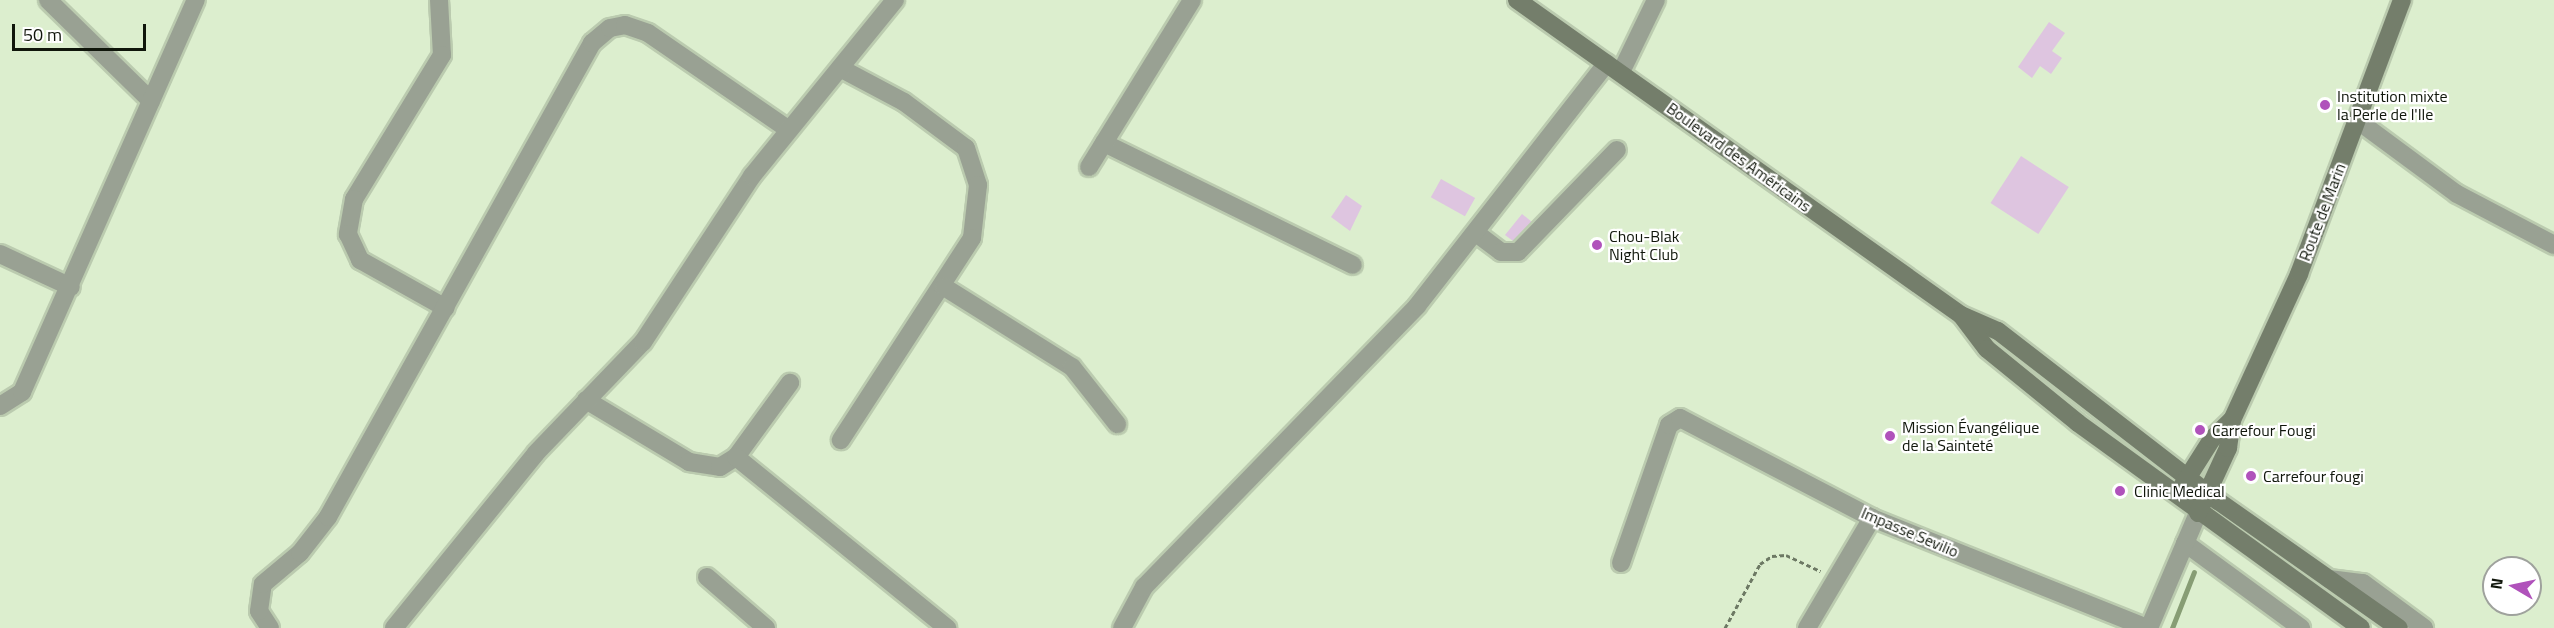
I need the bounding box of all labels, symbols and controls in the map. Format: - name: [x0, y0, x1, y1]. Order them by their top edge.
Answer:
- scale bar: [15, 12, 148, 50]
- text: 50 m: [23, 21, 62, 48]
- place label: Institution mixte la Perle de l'Ile: [2337, 86, 2448, 124]
- street label: Boulevard des Américains: [1663, 98, 1815, 216]
- marker: Institution mixte la Perle de l'Ile: [2318, 98, 2332, 112]
- street label: Route de Marin: [2295, 160, 2349, 264]
- place label: Chou-Blak Night Club: [1609, 226, 1679, 264]
- marker: Chou-Blak Night Club: [1590, 238, 1604, 252]
- place label: Mission Évangélique de la Sainteté: [1902, 417, 2039, 455]
- place label: Carrefour Fougi: [2212, 420, 2316, 440]
- marker: Carrefour Fougi: [2193, 423, 2207, 437]
- marker: Mission Évangélique de la Sainteté: [1883, 429, 1897, 443]
- place label: Carrefour fougi: [2263, 466, 2364, 486]
- marker: Carrefour fougi: [2244, 469, 2258, 483]
- place label: Clinic Medical: [2134, 481, 2225, 501]
- marker: Clinic Medical: [2111, 482, 2129, 500]
- street label: Impasse Sevilio: [1859, 503, 1961, 561]
- north arrow: [2482, 556, 2542, 616]
- text: N: [2483, 576, 2509, 591]

